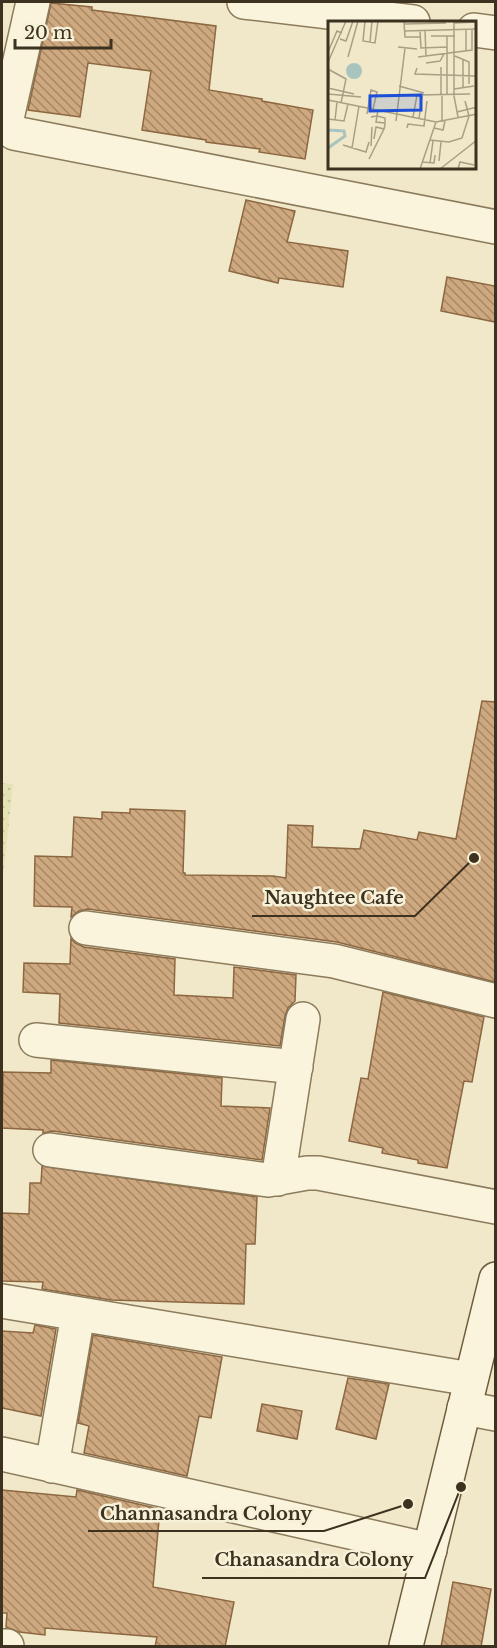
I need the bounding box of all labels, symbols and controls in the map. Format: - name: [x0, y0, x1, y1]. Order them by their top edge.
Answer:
- scale bar: [15, 12, 111, 50]
- inset map: [328, 21, 476, 170]
- text: 20 m: [24, 22, 72, 44]
- callout: Naughtee Cafe: [252, 880, 415, 916]
- text: Naughtee Cafe: [264, 887, 404, 909]
- callout: Channasandra Colony: [88, 1495, 324, 1531]
- text: Channasandra Colony: [100, 1503, 312, 1525]
- callout: Chanasandra Colony: [202, 1542, 425, 1578]
- text: Chanasandra Colony: [214, 1549, 414, 1571]

